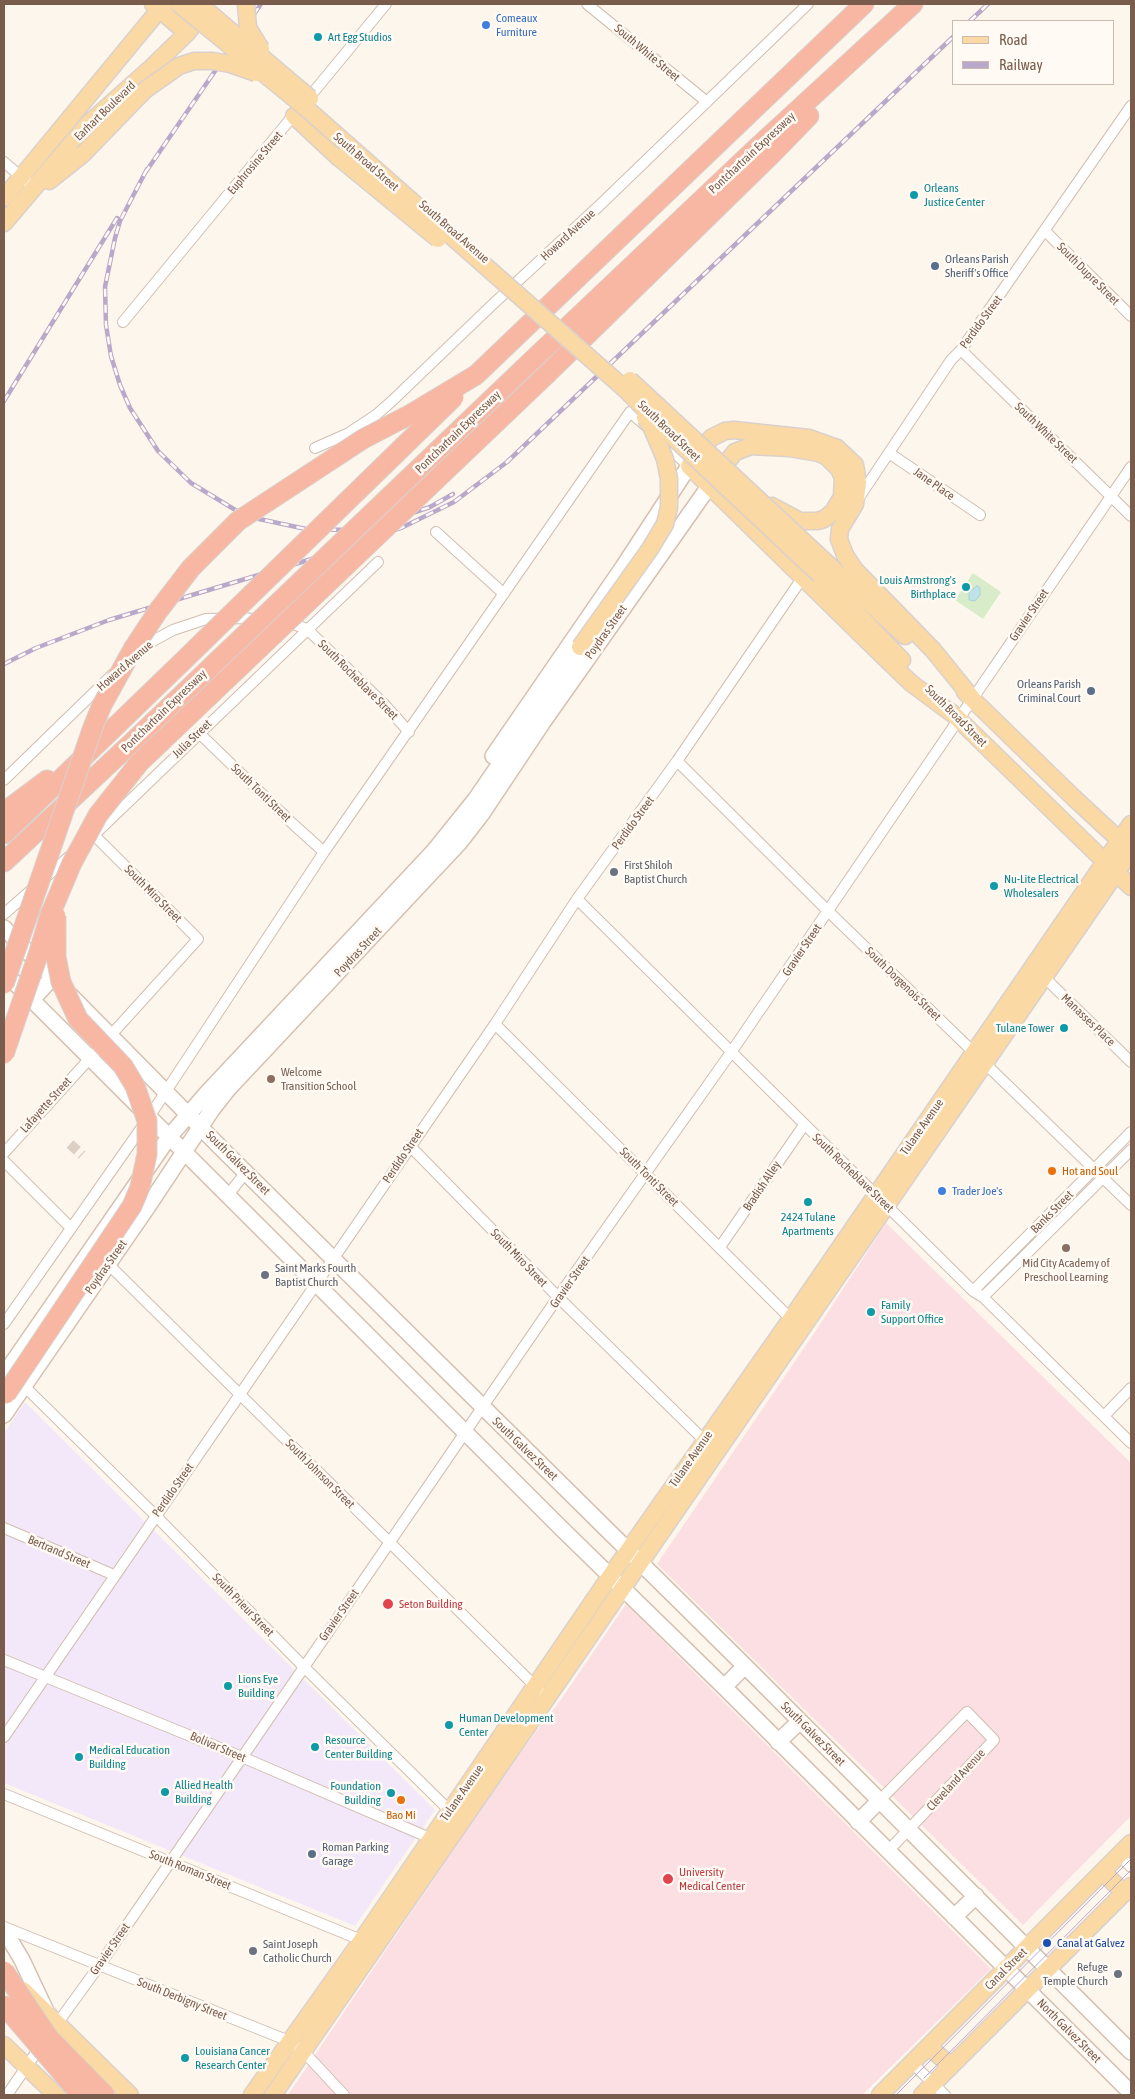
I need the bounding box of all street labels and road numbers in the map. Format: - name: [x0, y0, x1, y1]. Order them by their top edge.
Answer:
- street label: South White Street: [611, 21, 683, 85]
- street label: Earhart Boulevard: [71, 78, 139, 144]
- street label: Pontchartrain Expressway: [706, 109, 798, 197]
- street label: Euphrosine Street: [224, 129, 286, 197]
- street label: South Broad Street: [331, 130, 401, 194]
- street label: South Broad Avenue: [416, 198, 492, 266]
- street label: Howard Avenue: [538, 206, 598, 264]
- street label: South Dupre Street: [1054, 240, 1122, 308]
- street label: Perdido Street: [957, 292, 1005, 352]
- street label: Pontchartrain Expressway: [412, 388, 504, 476]
- street label: South Broad Street: [635, 398, 703, 464]
- street label: South White Street: [1012, 400, 1080, 466]
- street label: Jane Place: [911, 465, 957, 503]
- street label: Gravier Street: [1006, 586, 1052, 644]
- street label: Poydras Street: [582, 602, 630, 662]
- street label: South Rocheblave Street: [315, 637, 401, 723]
- street label: Howard Avenue: [94, 638, 156, 694]
- street label: Pontchartrain Expressway: [118, 667, 210, 755]
- street label: South Broad Street: [922, 682, 990, 750]
- street label: Julia Street: [169, 717, 215, 761]
- street label: South Tonti Street: [228, 761, 294, 825]
- street label: Perdido Street: [609, 793, 657, 853]
- street label: South Miro Street: [121, 862, 185, 926]
- street label: Gravier Street: [779, 921, 825, 979]
- street label: Poydras Street: [331, 924, 385, 980]
- street label: South Dorgenois Street: [862, 944, 944, 1024]
- street label: Manasses Place: [1058, 991, 1118, 1049]
- street label: Lafayette Street: [17, 1074, 75, 1136]
- street label: Tulane Avenue: [897, 1096, 947, 1158]
- street label: Perdido Street: [380, 1126, 426, 1186]
- street label: South Galvez Street: [203, 1128, 273, 1198]
- street label: South Rocheblave Street: [809, 1131, 897, 1215]
- street label: South Tonti Street: [616, 1144, 682, 1210]
- street label: Bradish Alley: [740, 1158, 784, 1214]
- street label: Banks Street: [1028, 1188, 1076, 1236]
- street label: South Miro Street: [488, 1226, 550, 1290]
- street label: Poydras Street: [82, 1237, 130, 1297]
- street label: Gravier Street: [547, 1253, 593, 1311]
- street label: South Galvez Street: [489, 1414, 561, 1484]
- street label: Tulane Avenue: [666, 1428, 716, 1490]
- street label: South Johnson Street: [282, 1436, 358, 1512]
- street label: Perdido Street: [149, 1460, 197, 1520]
- street label: Bertrand Street: [26, 1532, 92, 1572]
- street label: South Prieur Street: [209, 1570, 277, 1640]
- street label: Gravier Street: [316, 1586, 362, 1644]
- street label: South Galvez Street: [778, 1699, 848, 1769]
- street label: Bolivar Street: [188, 1729, 248, 1765]
- street label: Cleveland Avenue: [924, 1746, 988, 1814]
- street label: Tulane Avenue: [437, 1762, 487, 1824]
- street label: South Roman Street: [147, 1847, 233, 1893]
- street label: Gravier Street: [87, 1920, 133, 1978]
- street label: Canal Street: [982, 1945, 1030, 1993]
- street label: South Derbigny Street: [135, 1974, 229, 2024]
- street label: North Galvez Street: [1034, 1996, 1104, 2066]

